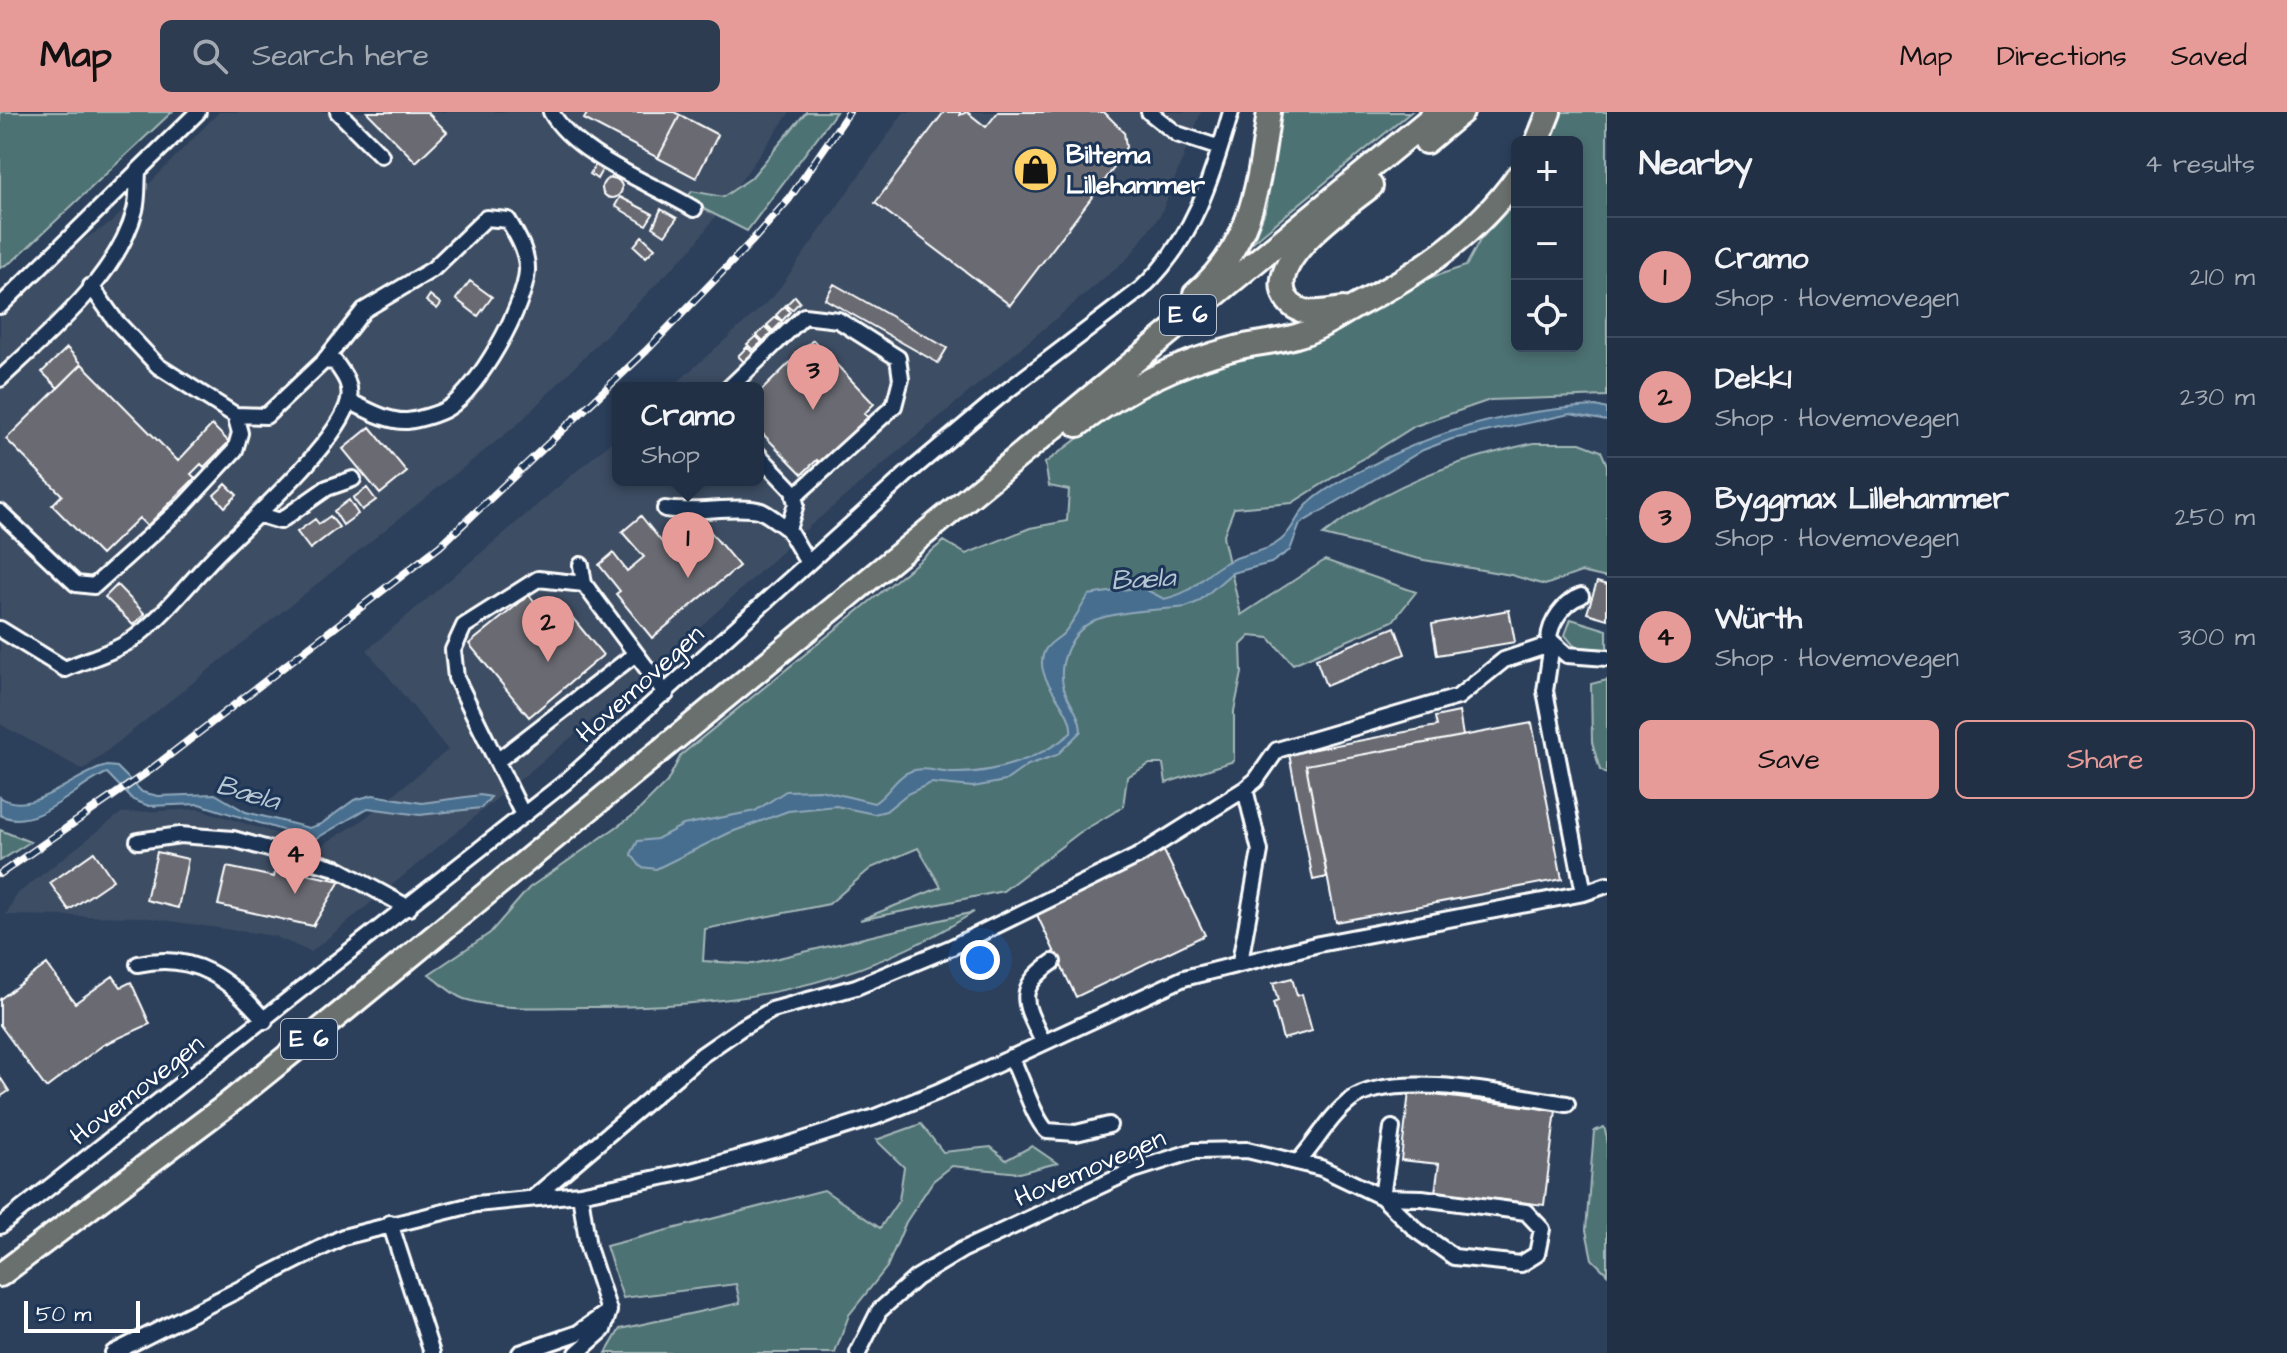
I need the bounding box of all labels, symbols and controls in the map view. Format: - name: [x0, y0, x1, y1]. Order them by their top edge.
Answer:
- search box: [160, 20, 720, 92]
- text: Map: [40, 30, 112, 82]
- icon: search: [188, 34, 232, 78]
- text: Search here: [252, 35, 429, 77]
- text: Map: [1900, 37, 1953, 76]
- text: Directions: [1997, 37, 2127, 76]
- text: Saved: [2171, 37, 2247, 76]
- map controls: [1511, 136, 1583, 352]
- button: +: [1511, 136, 1583, 208]
- place label: Biltema Lillehammer: [1066, 137, 1206, 203]
- text: Nearby: [1639, 140, 1753, 188]
- shop icon: Biltema Lillehammer: [1011, 146, 1059, 194]
- text: 4 results: [2145, 146, 2255, 182]
- button: −: [1511, 208, 1583, 280]
- text: Cramo: [1715, 238, 1808, 280]
- text: 1: [1663, 259, 1667, 295]
- text: 210 m: [2190, 259, 2255, 295]
- button: locate: [1511, 280, 1583, 352]
- text: Shop · Hovemovegen: [1715, 280, 1959, 316]
- road number: E 6: [1160, 295, 1216, 335]
- pin: 3: [787, 344, 839, 410]
- text: Dekk1: [1715, 358, 1791, 400]
- text: 2: [1658, 379, 1672, 415]
- text: 230 m: [2180, 379, 2255, 415]
- popup: [612, 382, 764, 486]
- text: Cramo: [641, 395, 735, 437]
- text: Shop · Hovemovegen: [1715, 400, 1959, 436]
- text: Shop: [641, 437, 700, 473]
- text: Byggmax Lillehammer: [1715, 478, 2009, 520]
- text: 3: [1658, 499, 1672, 535]
- text: 250 m: [2175, 499, 2255, 535]
- pin: 1: [662, 512, 714, 578]
- text: Shop · Hovemovegen: [1715, 520, 1959, 556]
- water label: Bæla: [1110, 558, 1178, 600]
- pin: 2: [522, 596, 574, 662]
- text: Würth: [1715, 598, 1802, 640]
- street label: Hovemovegen: [568, 617, 713, 753]
- text: 4: [1656, 619, 1674, 655]
- text: 300 m: [2178, 619, 2255, 655]
- text: Shop · Hovemovegen: [1715, 640, 1959, 676]
- button: Save: [1639, 720, 1939, 799]
- button: Share: [1955, 720, 2255, 799]
- water label: Bæla: [212, 765, 286, 821]
- pin: 4: [269, 828, 321, 894]
- your location: [960, 940, 1000, 980]
- road number: E 6: [281, 1019, 337, 1059]
- street label: Hovemovegen: [63, 1026, 213, 1155]
- street label: Hovemovegen: [1009, 1120, 1172, 1218]
- scale bar: [24, 1297, 140, 1333]
- text: 50 m: [36, 1299, 91, 1330]

